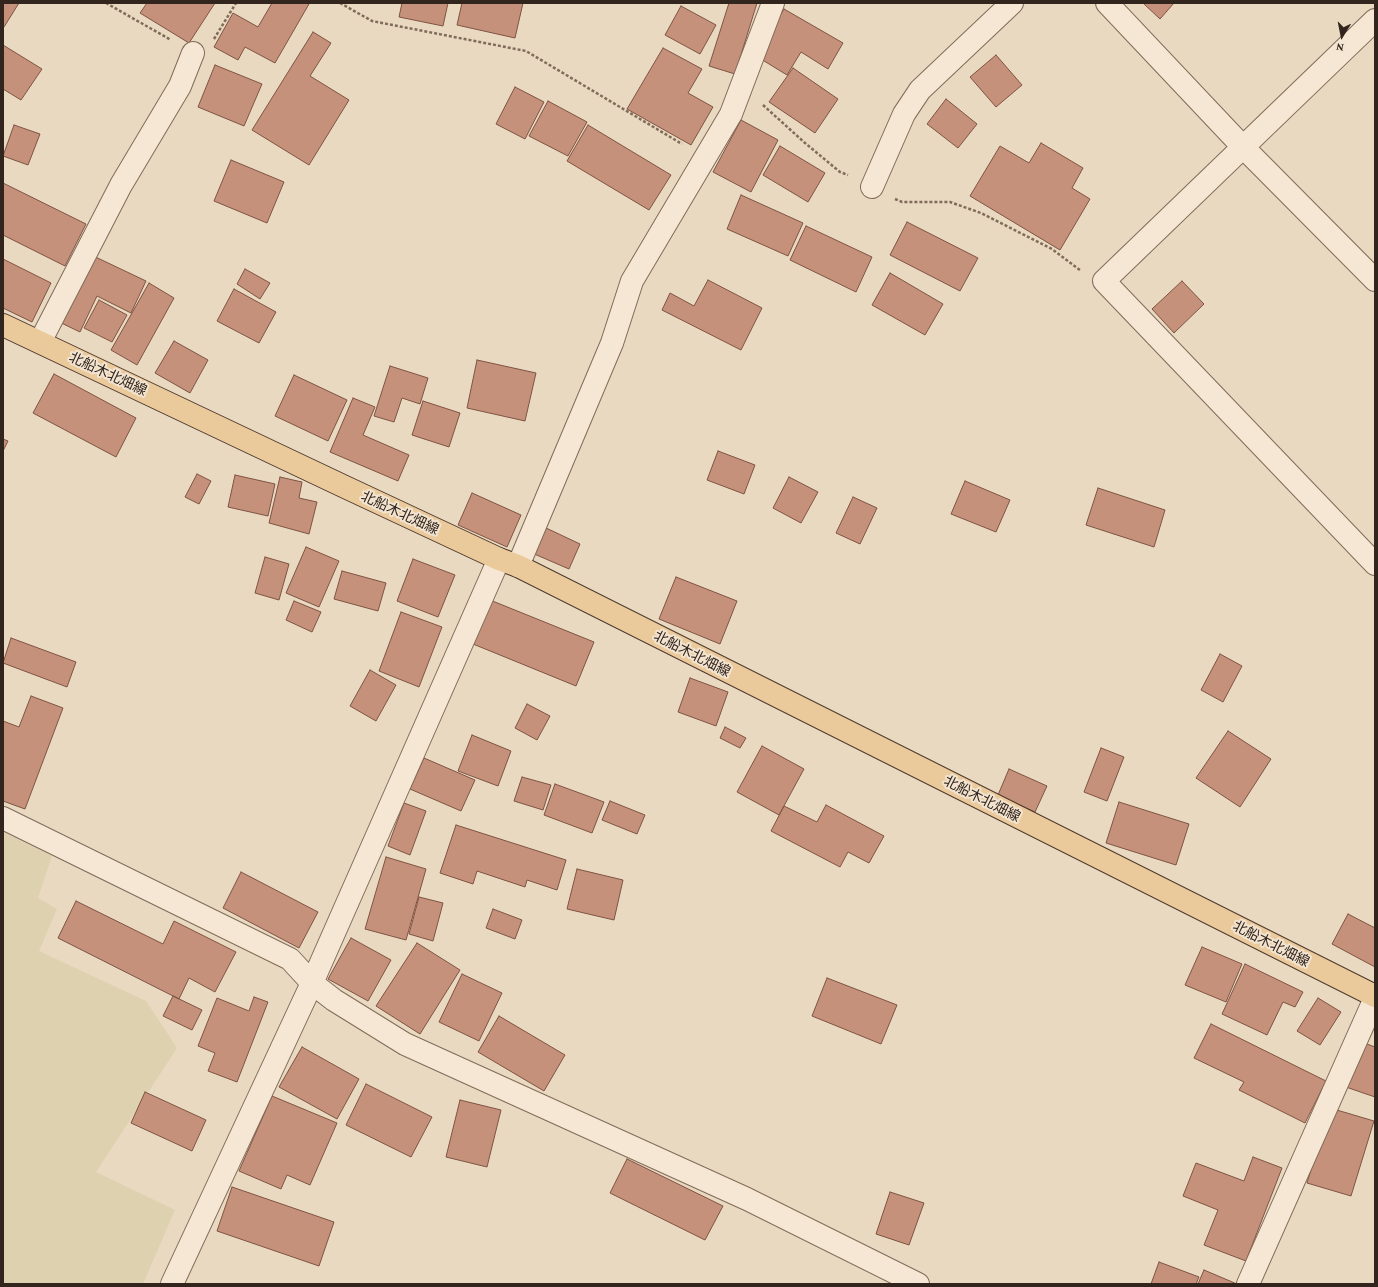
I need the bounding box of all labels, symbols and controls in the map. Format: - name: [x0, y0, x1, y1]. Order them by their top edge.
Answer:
- north arrow: [1322, 16, 1362, 56]
- text: N: [1335, 41, 1345, 54]
- street label: 北船木北畑線: [66, 349, 150, 399]
- street label: 北船木北畑線: [358, 488, 442, 538]
- street label: 北船木北畑線: [651, 627, 733, 681]
- street label: 北船木北畑線: [941, 772, 1023, 826]
- street label: 北船木北畑線: [1230, 917, 1312, 971]

